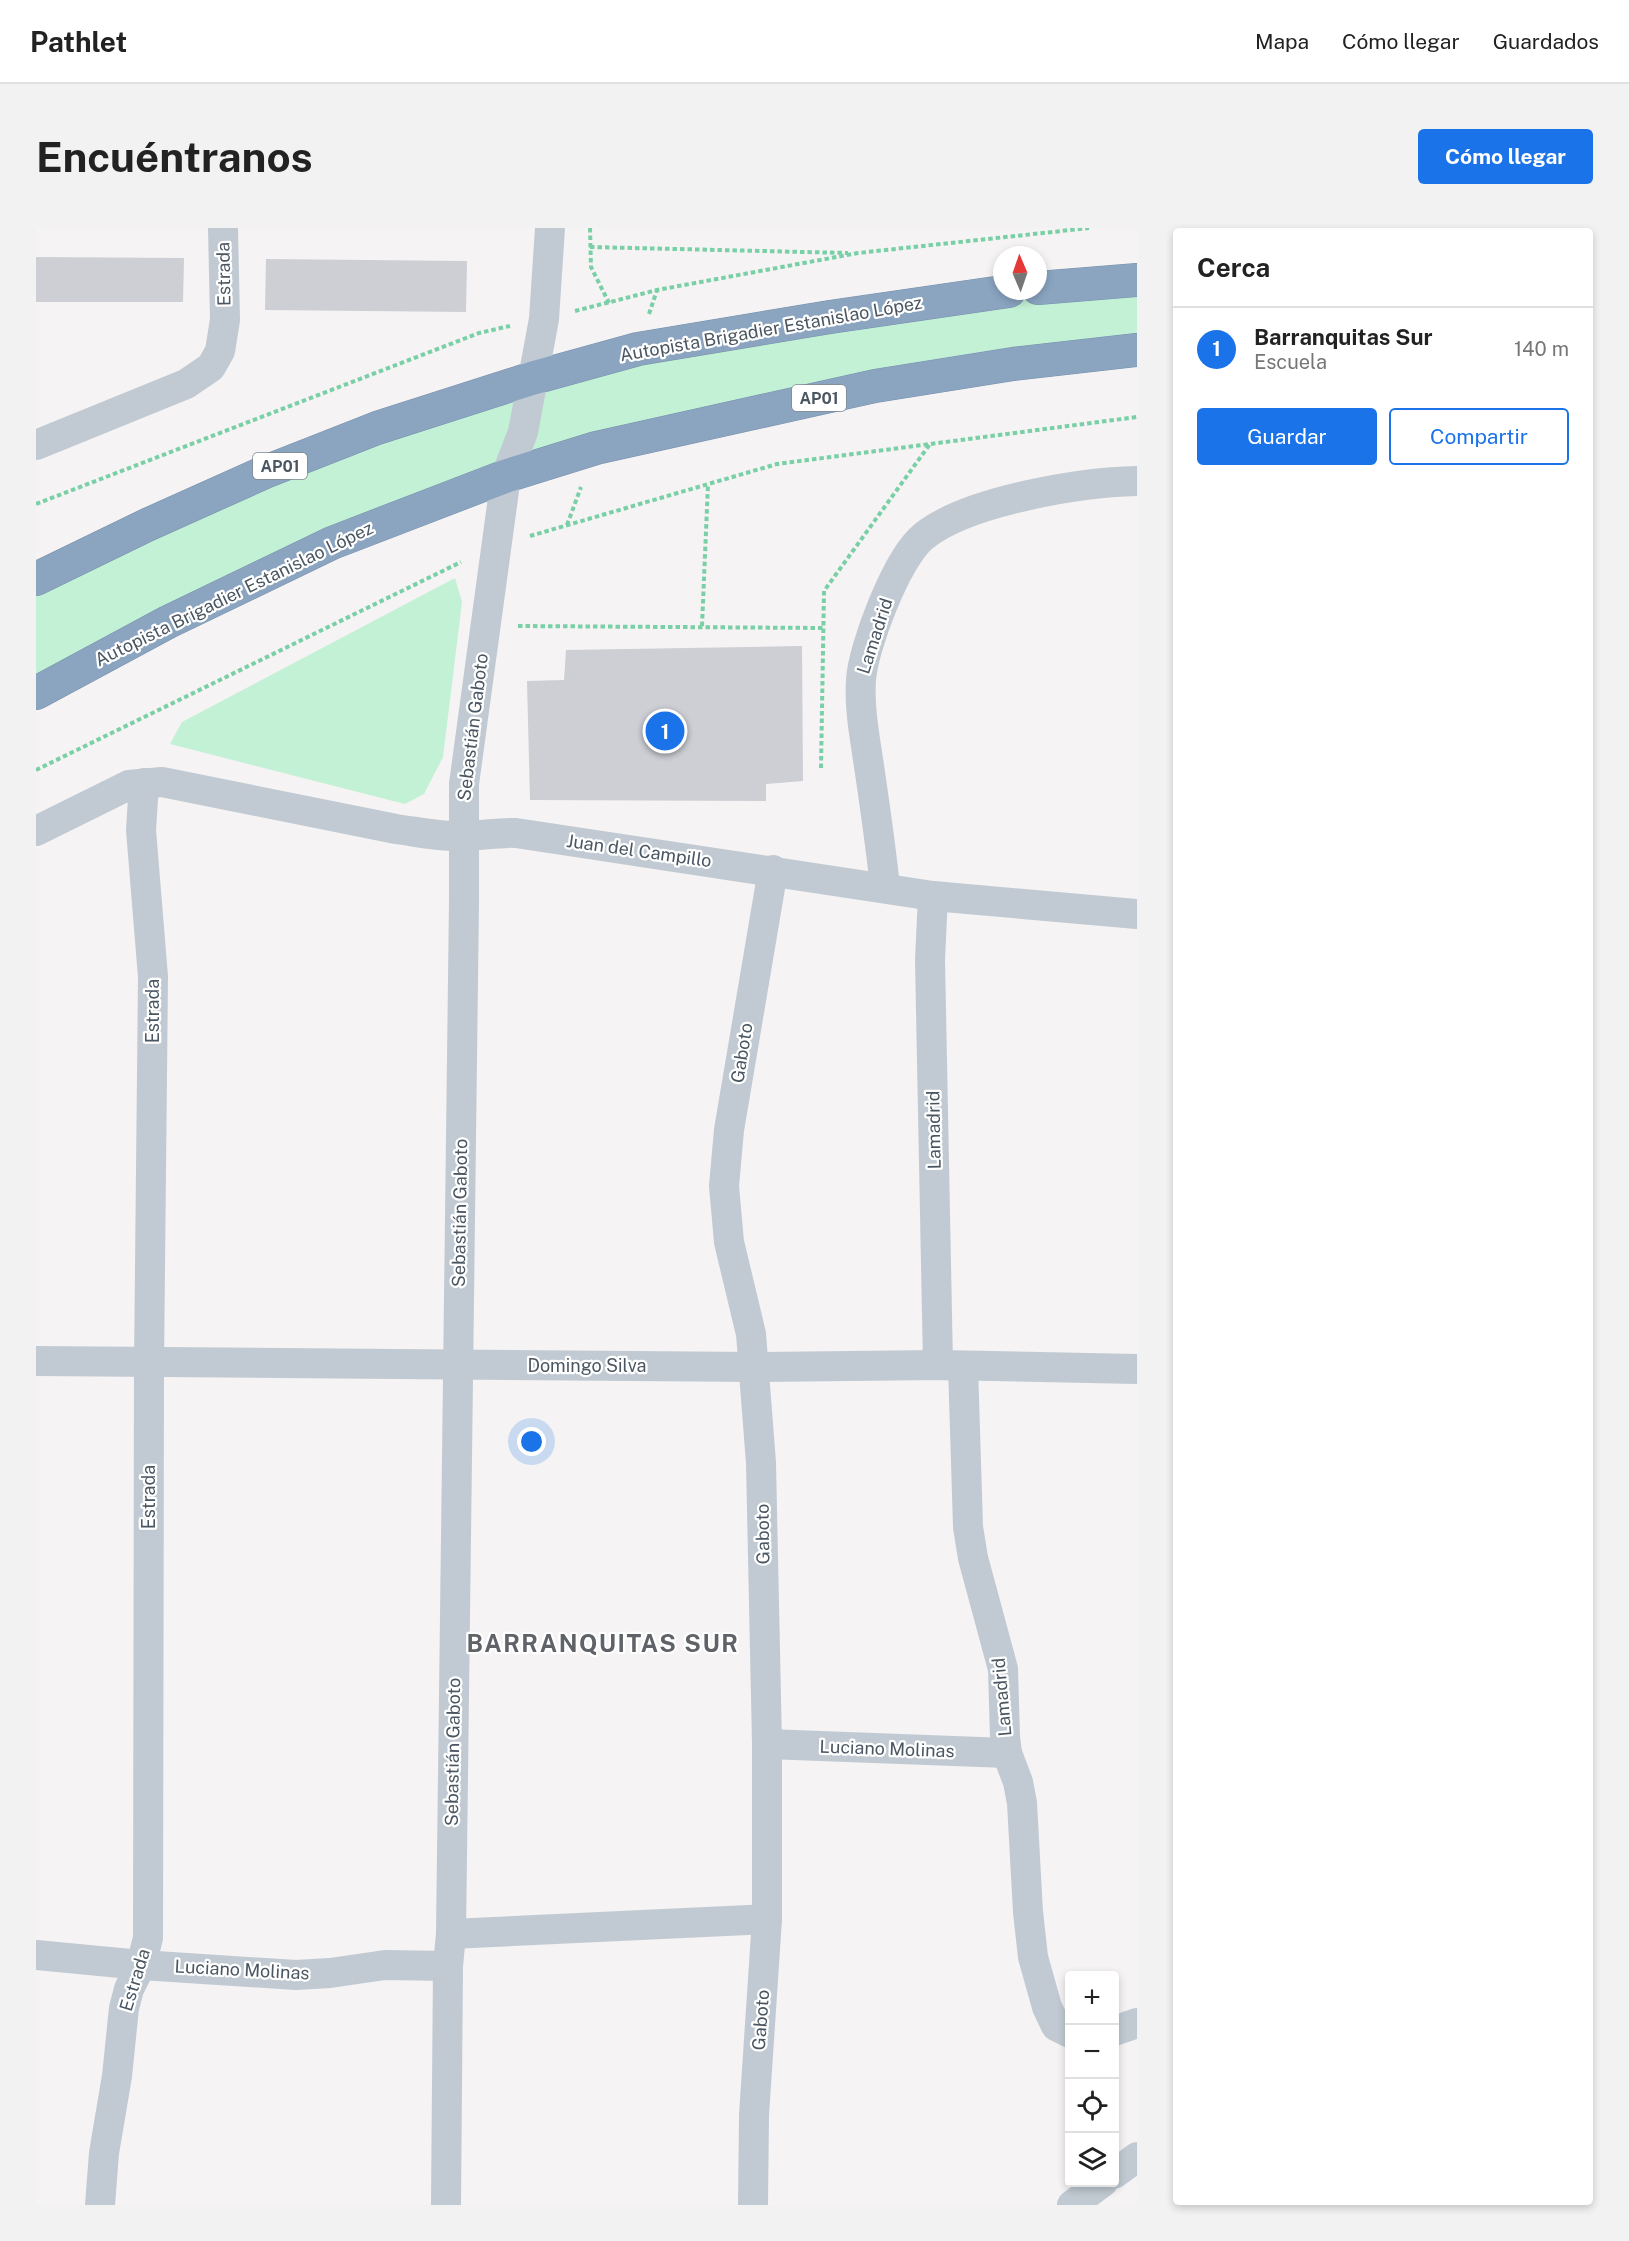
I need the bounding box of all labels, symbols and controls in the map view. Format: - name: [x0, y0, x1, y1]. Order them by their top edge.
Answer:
- text: Pathlet: [30, 25, 127, 58]
- text: Mapa: [1255, 29, 1309, 54]
- text: Cómo llegar: [1342, 29, 1460, 54]
- text: Guardados: [1493, 29, 1599, 54]
- button: Cómo llegar: [1418, 129, 1593, 184]
- text: Encuéntranos: [36, 132, 313, 181]
- street label: Estrada: [212, 242, 235, 306]
- north arrow: [993, 246, 1047, 300]
- text: Cerca: [1197, 252, 1270, 283]
- street label: Autopista Brigadier Estanislao López: [618, 292, 924, 365]
- text: Barranquitas Sur: [1254, 324, 1433, 350]
- text: 1: [1212, 337, 1221, 361]
- text: 140 m: [1514, 337, 1569, 361]
- text: Escuela: [1254, 350, 1327, 374]
- road number: AP01: [792, 385, 846, 411]
- button: Guardar: [1197, 408, 1377, 465]
- button: Compartir: [1389, 408, 1569, 465]
- road number: AP01: [253, 453, 307, 479]
- street label: Autopista Brigadier Estanislao López: [91, 517, 376, 670]
- street label: Lamadrid: [852, 595, 897, 676]
- street label: Sebastián Gaboto: [453, 652, 492, 802]
- pin: 1: [646, 708, 684, 754]
- street label: Juan del Campillo: [565, 830, 713, 871]
- street label: Estrada: [142, 979, 163, 1043]
- street label: Gaboto: [726, 1021, 757, 1084]
- street label: Lamadrid: [922, 1091, 945, 1170]
- street label: Sebastián Gaboto: [448, 1139, 471, 1287]
- street label: Domingo Silva: [527, 1355, 647, 1376]
- your location: [517, 1427, 546, 1456]
- street label: Estrada: [138, 1465, 159, 1529]
- street label: Gaboto: [751, 1504, 774, 1564]
- district label: BARRANQUITAS SUR: [467, 1629, 739, 1657]
- street label: Lamadrid: [988, 1657, 1015, 1737]
- street label: Sebastián Gaboto: [441, 1678, 464, 1826]
- street label: Luciano Molinas: [819, 1736, 955, 1761]
- street label: Estrada: [115, 1946, 154, 2014]
- street label: Luciano Molinas: [174, 1955, 310, 1984]
- map controls: [1065, 1971, 1119, 2187]
- button: +: [1065, 1971, 1119, 2025]
- street label: Gaboto: [748, 1989, 773, 2051]
- button: −: [1065, 2025, 1119, 2079]
- button: locate: [1065, 2079, 1119, 2133]
- button: layers: [1065, 2133, 1119, 2187]

